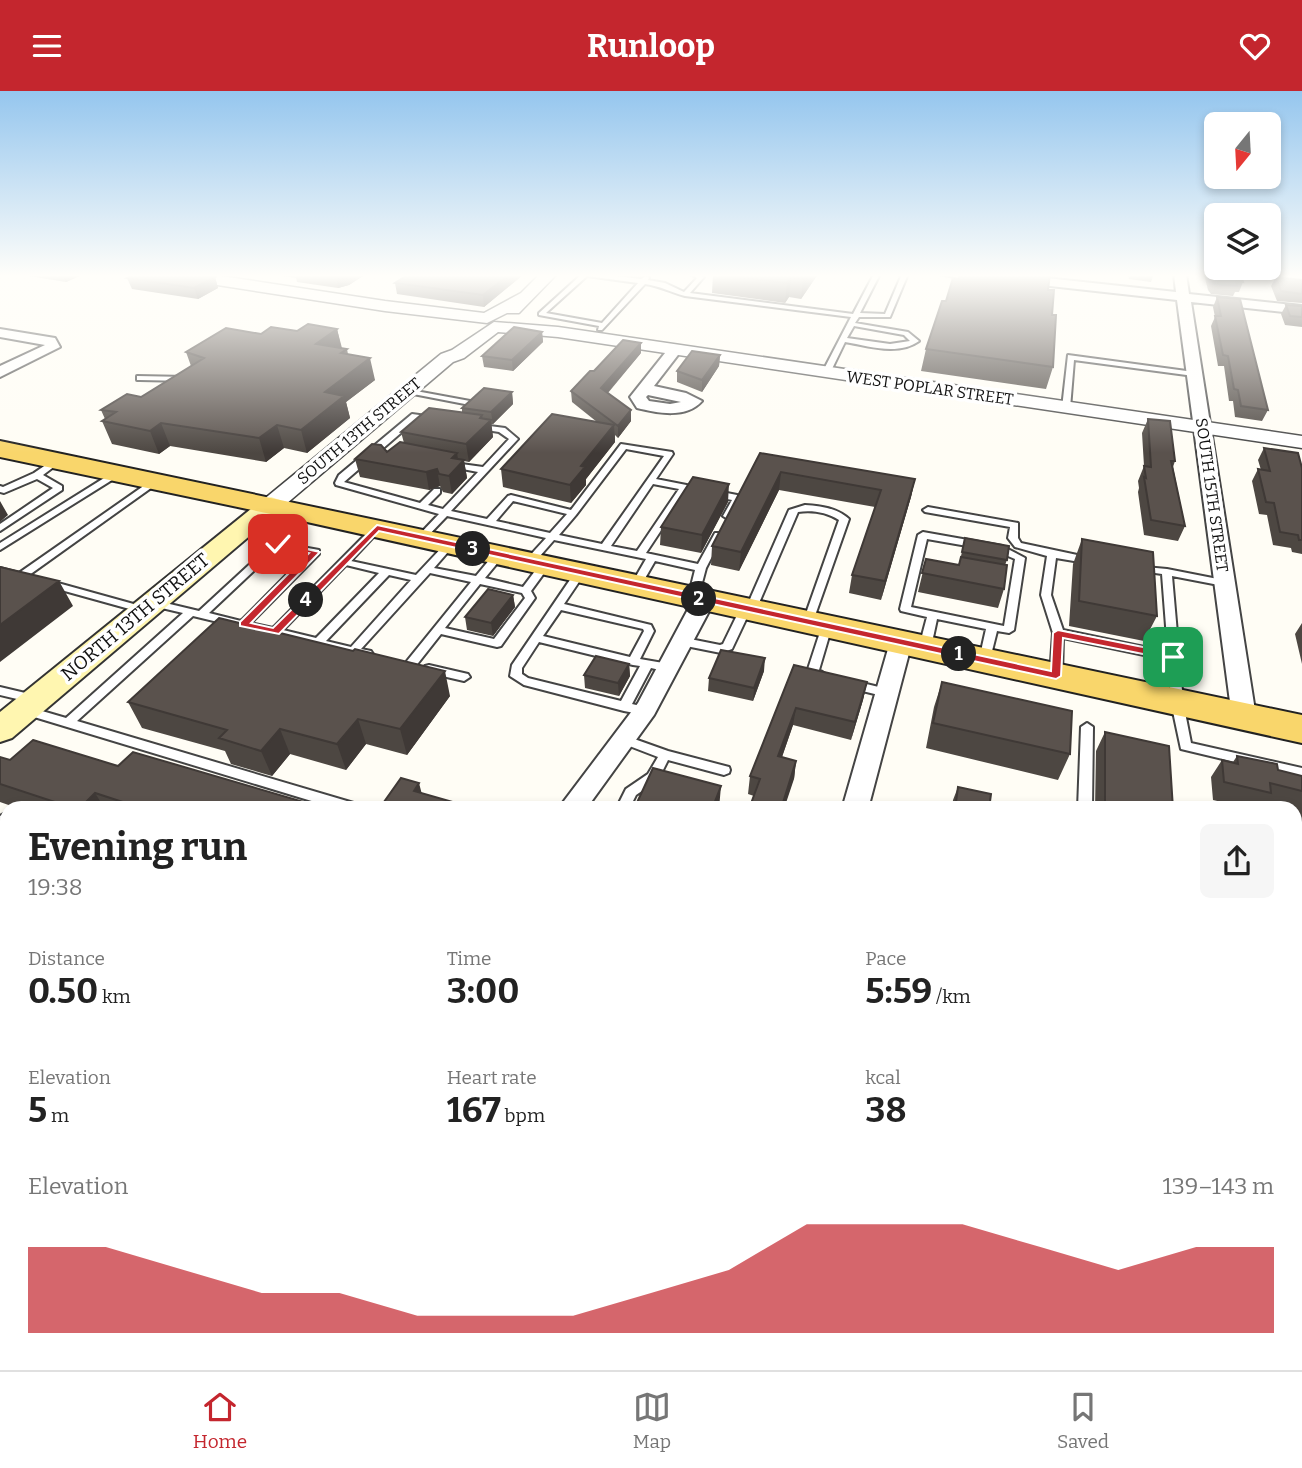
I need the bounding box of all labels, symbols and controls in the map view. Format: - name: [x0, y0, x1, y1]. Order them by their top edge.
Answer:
- icon: menu: [28, 27, 66, 65]
- text: Runloop: [587, 27, 715, 65]
- icon: heart: [1236, 27, 1274, 65]
- north arrow: [1204, 112, 1281, 189]
- map controls: [1204, 112, 1281, 280]
- button: layers: [1204, 203, 1281, 280]
- street label: WEST POPLAR STREET: [845, 367, 1015, 409]
- street label: SOUTH 13TH STREET: [293, 374, 425, 488]
- street label: SOUTH 15TH STREET: [1192, 417, 1232, 573]
- pin: [248, 514, 308, 574]
- icon: check: [259, 525, 297, 563]
- pin: 3: [456, 531, 490, 567]
- text: 3: [467, 537, 478, 560]
- street label: NORTH 13TH STREET: [56, 548, 214, 686]
- pin: 2: [682, 581, 716, 617]
- pin: 4: [288, 582, 324, 617]
- text: 2: [693, 587, 704, 610]
- text: 4: [300, 588, 311, 611]
- pin: [1143, 627, 1203, 687]
- pin: 1: [942, 637, 976, 671]
- icon: arrive: [1154, 638, 1192, 676]
- text: 1: [954, 642, 963, 665]
- text: Evening run: [28, 824, 247, 870]
- button: share: [1200, 824, 1274, 898]
- text: 19:38: [28, 873, 83, 901]
- text: Distance: [28, 947, 105, 970]
- text: Time: [447, 947, 492, 970]
- text: Pace: [865, 947, 906, 970]
- text: 0.50: [28, 970, 98, 1012]
- text: 3:00: [447, 970, 519, 1012]
- text: 5:59: [865, 970, 932, 1012]
- text: km: [98, 985, 131, 1008]
- text: /km: [932, 985, 971, 1008]
- text: Elevation: [28, 1066, 111, 1089]
- text: Heart rate: [447, 1066, 537, 1089]
- text: kcal: [865, 1066, 901, 1089]
- text: 5: [28, 1089, 47, 1131]
- text: 167: [447, 1089, 501, 1131]
- text: 38: [865, 1089, 907, 1131]
- text: m: [47, 1104, 69, 1127]
- text: bpm: [501, 1104, 545, 1127]
- text: Elevation: [28, 1172, 128, 1200]
- text: 139–143 m: [1162, 1172, 1274, 1200]
- tab: Home: [193, 1388, 247, 1453]
- tab: Map: [633, 1388, 671, 1453]
- tab: Saved: [1057, 1388, 1109, 1453]

